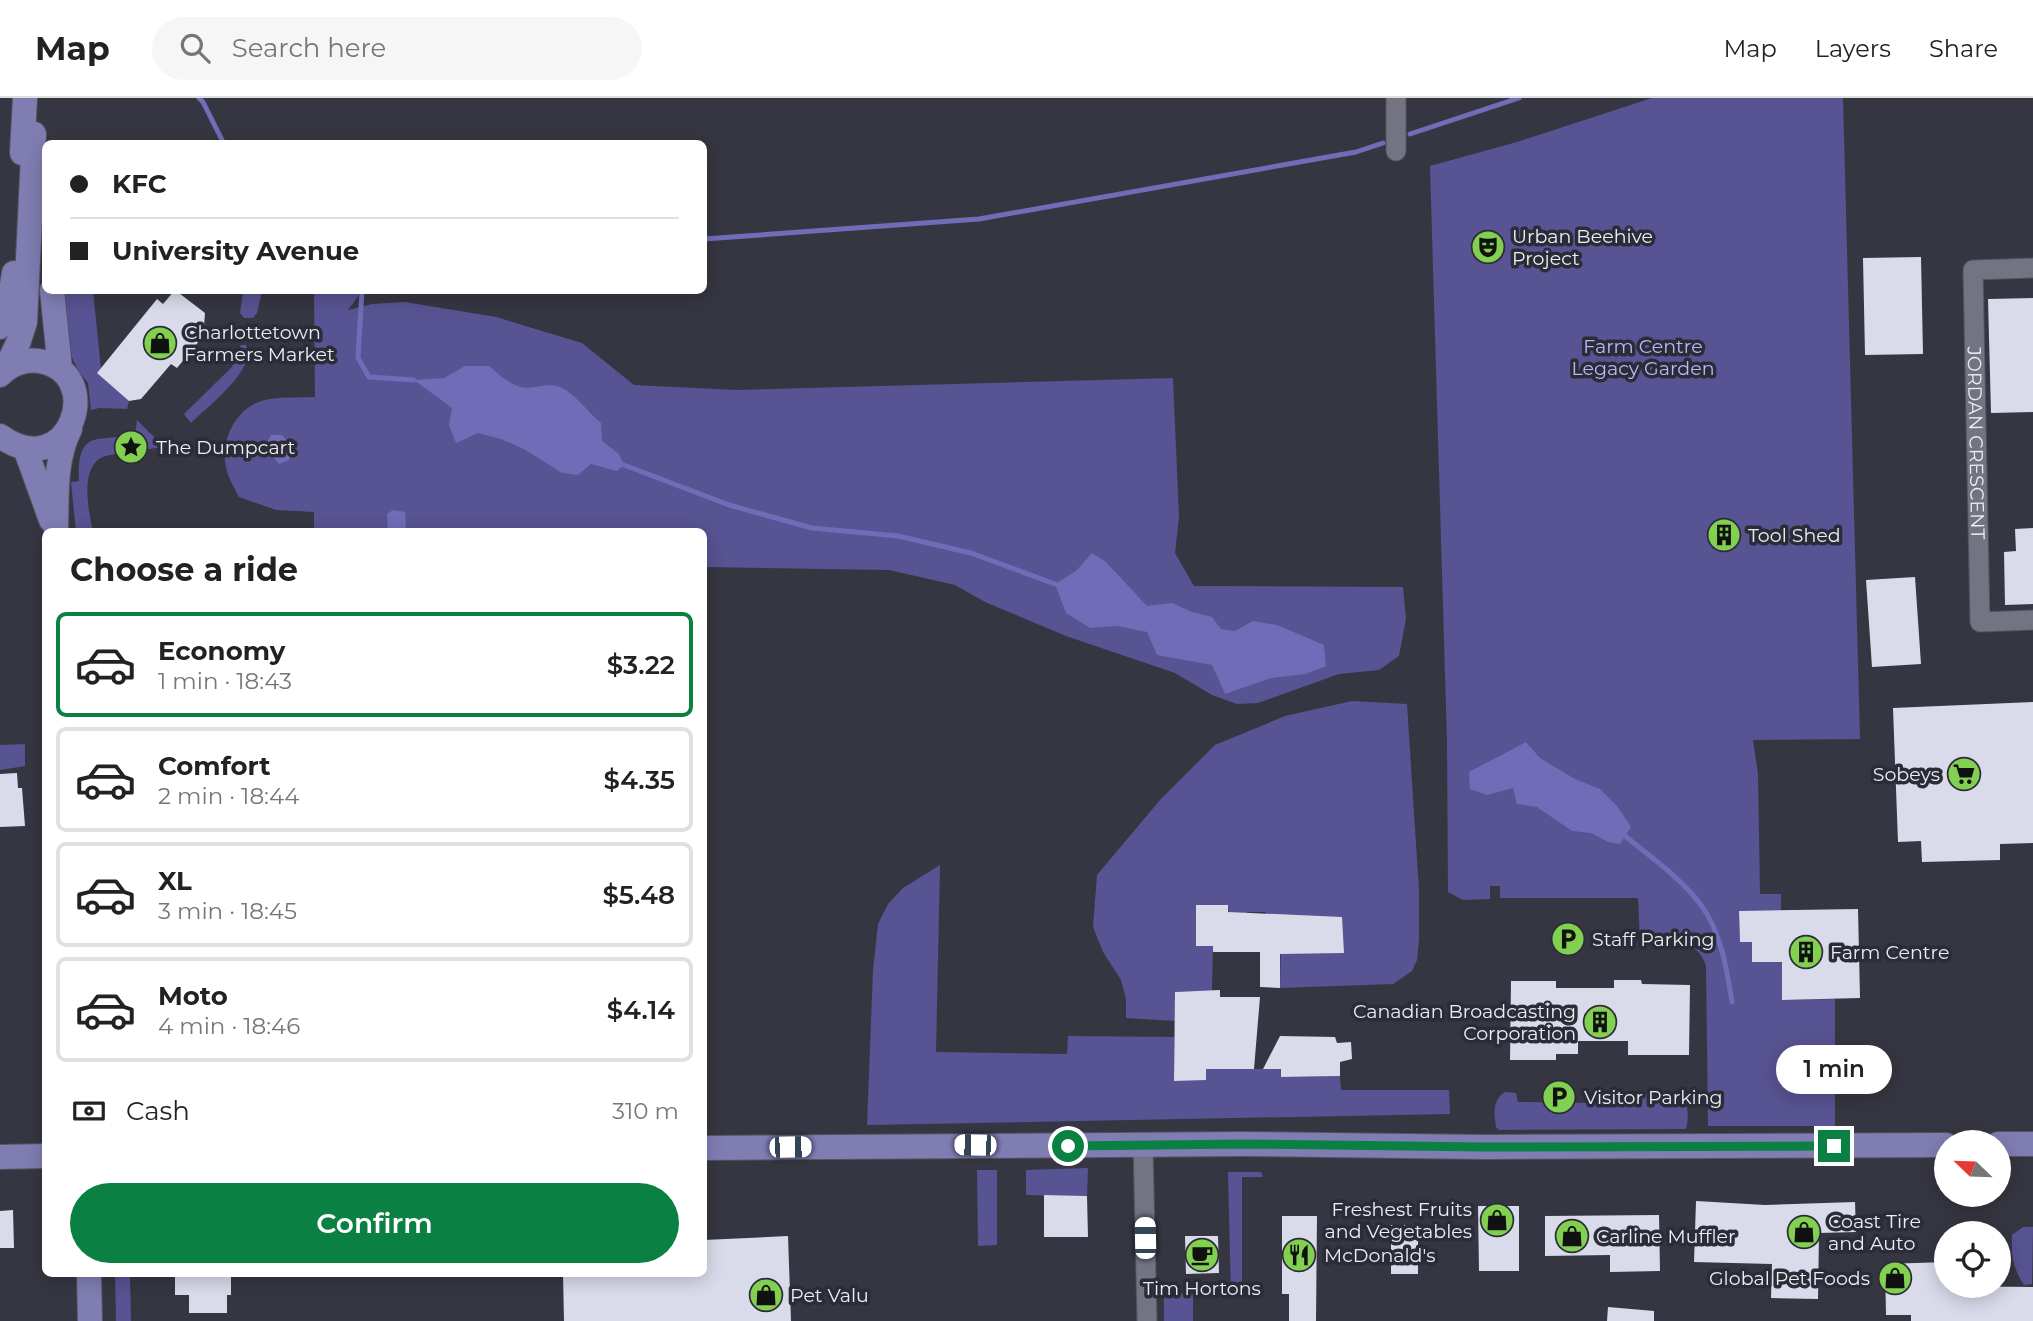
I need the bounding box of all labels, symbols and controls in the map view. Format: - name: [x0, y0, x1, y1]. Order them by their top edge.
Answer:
- search box: [152, 17, 642, 80]
- text: Map: [35, 28, 110, 68]
- icon: search: [176, 29, 214, 67]
- text: Search here: [232, 32, 386, 64]
- text: Map: [1723, 34, 1777, 63]
- text: Layers: [1815, 34, 1891, 63]
- text: Share: [1929, 34, 1998, 63]
- text: KFC: [112, 168, 167, 200]
- place label: Urban Beehive Project: [1512, 225, 1653, 270]
- theatre icon: Urban Beehive Project: [1469, 228, 1507, 266]
- text: University Avenue: [112, 235, 359, 267]
- place label: Charlottetown Farmers Market: [184, 321, 335, 366]
- shop icon: Charlottetown Farmers Market: [141, 324, 179, 362]
- park label: Farm Centre Legacy Garden: [1571, 335, 1715, 380]
- street label: JORDAN CRESCENT: [1963, 345, 1990, 540]
- place icon: The Dumpcart: [112, 428, 150, 466]
- place label: The Dumpcart: [156, 436, 296, 459]
- building icon: Tool Shed: [1705, 516, 1743, 554]
- place label: Tool Shed: [1748, 524, 1841, 547]
- text: Choose a ride: [70, 550, 298, 589]
- icon: car: [74, 633, 137, 696]
- text: Economy: [158, 635, 285, 667]
- text: $3.22: [607, 649, 675, 681]
- text: 1 min · 18:43: [158, 667, 292, 695]
- icon: car: [74, 748, 137, 811]
- text: Comfort: [158, 750, 270, 782]
- supermarket icon: Sobeys: [1945, 755, 1983, 793]
- place label: Sobeys: [1873, 763, 1940, 786]
- text: $4.35: [604, 764, 675, 796]
- text: 2 min · 18:44: [158, 782, 299, 810]
- icon: car: [74, 863, 137, 926]
- text: XL: [158, 865, 192, 897]
- text: $5.48: [602, 879, 675, 911]
- text: 3 min · 18:45: [158, 897, 297, 925]
- parking icon: Staff Parking: [1549, 920, 1587, 958]
- place label: Staff Parking: [1592, 928, 1715, 951]
- building icon: Farm Centre: [1787, 933, 1825, 971]
- place label: Farm Centre: [1830, 941, 1949, 964]
- icon: car: [74, 978, 137, 1041]
- text: Moto: [158, 980, 228, 1012]
- text: $4.14: [607, 994, 675, 1026]
- place label: Canadian Broadcasting Corporation: [1353, 1000, 1576, 1045]
- building icon: Canadian Broadcasting Corporation: [1581, 1003, 1619, 1041]
- text: 4 min · 18:46: [158, 1012, 300, 1040]
- callout: 1 min: [1776, 1044, 1892, 1094]
- text: 1 min: [1803, 1055, 1865, 1083]
- parking icon: Visitor Parking: [1540, 1078, 1578, 1116]
- place label: Visitor Parking: [1584, 1086, 1723, 1109]
- icon: cash: [70, 1092, 108, 1130]
- text: Cash: [126, 1095, 190, 1127]
- text: 310 m: [612, 1097, 679, 1125]
- route start: [1052, 1130, 1084, 1162]
- route end: [1818, 1130, 1850, 1162]
- north arrow: [1934, 1130, 2011, 1208]
- map controls: [1934, 1130, 2011, 1298]
- car: [954, 1134, 997, 1156]
- car: [769, 1136, 812, 1158]
- button: Confirm: [70, 1183, 679, 1263]
- place label: Freshest Fruits and Vegetables: [1325, 1198, 1472, 1243]
- shop icon: Freshest Fruits and Vegetables: [1478, 1201, 1516, 1239]
- place label: Coast Tire and Auto: [1828, 1210, 1921, 1255]
- shop icon: Coast Tire and Auto: [1785, 1213, 1823, 1251]
- car: [1135, 1217, 1156, 1259]
- shop icon: Carline Muffler: [1553, 1217, 1591, 1255]
- button: locate: [1934, 1221, 2011, 1298]
- place label: Carline Muffler: [1596, 1225, 1736, 1248]
- cafe icon: Tim Hortons: [1183, 1236, 1221, 1274]
- restaurant icon: McDonald's: [1280, 1236, 1318, 1274]
- place label: McDonald's: [1324, 1244, 1436, 1267]
- shop icon: Global Pet Foods: [1876, 1259, 1914, 1297]
- place label: Global Pet Foods: [1709, 1267, 1870, 1290]
- shop icon: Pet Valu: [747, 1276, 785, 1314]
- place label: Tim Hortons: [1143, 1277, 1261, 1300]
- place label: Pet Valu: [790, 1284, 869, 1307]

